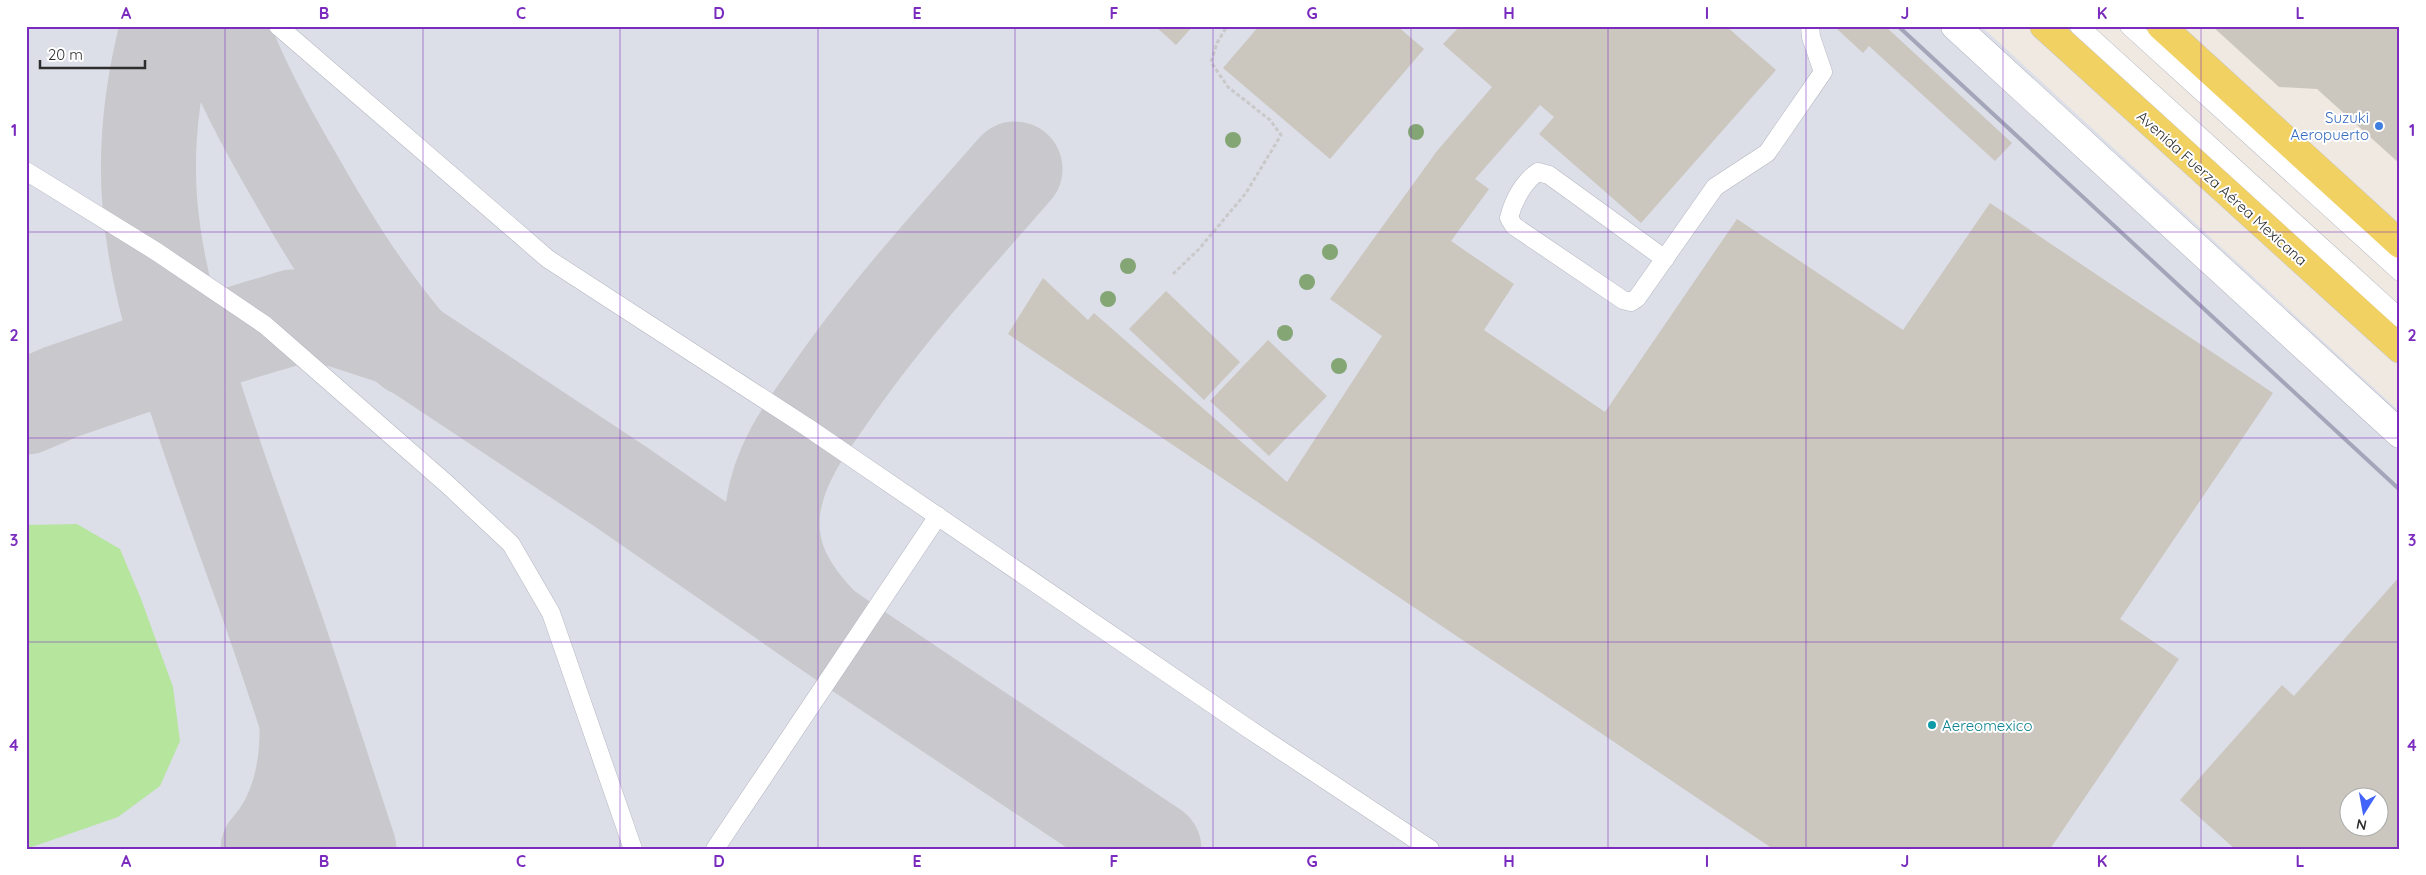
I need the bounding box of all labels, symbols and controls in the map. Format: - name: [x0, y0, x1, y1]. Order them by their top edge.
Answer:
- text: A: [121, 3, 132, 23]
- text: B: [319, 3, 329, 23]
- text: C: [516, 3, 526, 23]
- text: D: [713, 3, 725, 23]
- text: E: [912, 3, 922, 23]
- text: F: [1110, 3, 1119, 23]
- text: G: [1306, 3, 1318, 23]
- text: H: [1503, 3, 1515, 23]
- text: I: [1705, 3, 1709, 23]
- text: J: [1901, 3, 1909, 23]
- text: K: [2097, 3, 2107, 23]
- text: L: [2296, 3, 2305, 23]
- scale bar: [40, 38, 145, 70]
- text: 20 m: [48, 45, 83, 64]
- street label: Avenida Fuerza Aérea Mexicana: [2133, 107, 2311, 269]
- place label: Suzuki Aeropuerto: [2290, 108, 2369, 144]
- text: 1: [11, 120, 17, 140]
- marker: Suzuki Aeropuerto: [2373, 120, 2385, 132]
- text: 1: [2409, 120, 2415, 140]
- text: 2: [9, 325, 19, 345]
- text: 2: [2407, 325, 2417, 345]
- text: 3: [10, 530, 18, 550]
- text: 3: [2408, 530, 2416, 550]
- place label: Aereomexico: [1942, 716, 2033, 735]
- marker: Aereomexico: [1926, 719, 1938, 731]
- text: 4: [9, 735, 19, 755]
- text: 4: [2407, 735, 2417, 755]
- north arrow: [2338, 788, 2388, 838]
- text: N: [2355, 815, 2368, 835]
- text: A: [121, 851, 132, 871]
- text: B: [319, 851, 329, 871]
- text: C: [516, 851, 526, 871]
- text: D: [713, 851, 725, 871]
- text: E: [912, 851, 922, 871]
- text: F: [1110, 851, 1119, 871]
- text: G: [1306, 851, 1318, 871]
- text: H: [1503, 851, 1515, 871]
- text: I: [1705, 851, 1709, 871]
- text: J: [1901, 851, 1909, 871]
- text: K: [2097, 851, 2107, 871]
- text: L: [2296, 851, 2305, 871]

